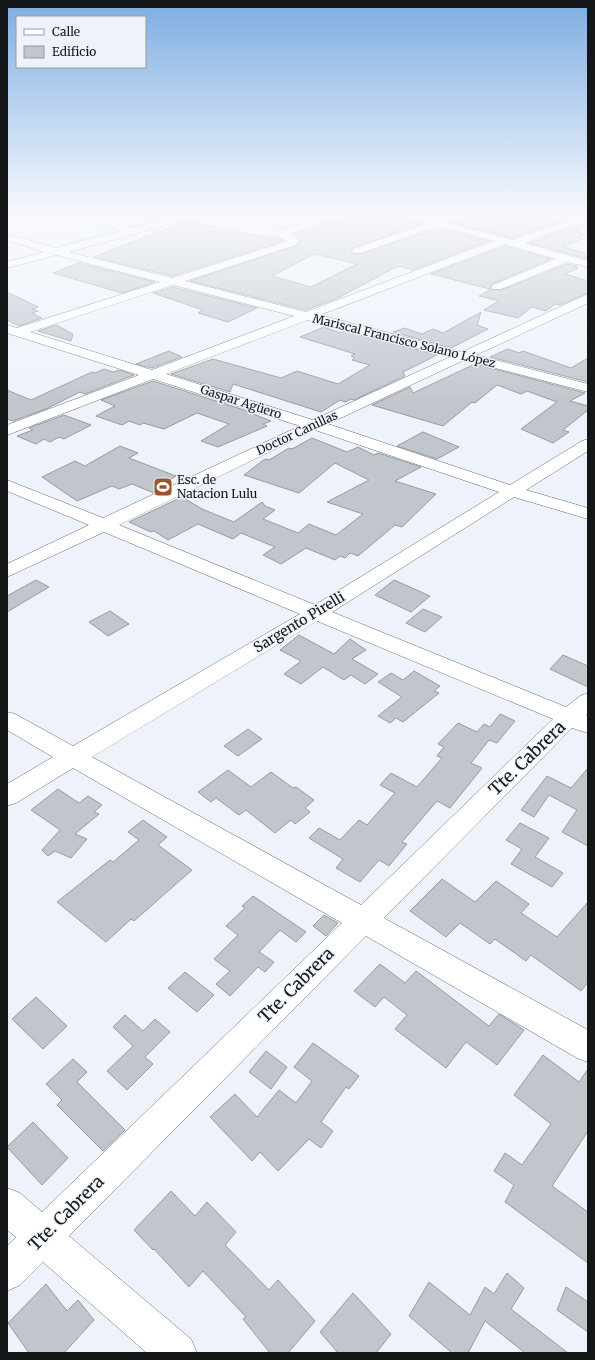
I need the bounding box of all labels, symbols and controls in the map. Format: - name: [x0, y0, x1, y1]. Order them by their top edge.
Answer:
- legend: [16, 16, 146, 68]
- text: Calle: [52, 24, 80, 39]
- text: Edificio: [52, 44, 96, 59]
- street label: Mariscal Francisco Solano López: [311, 310, 498, 371]
- street label: Gaspar Agüero: [199, 381, 284, 422]
- street label: Doctor Canillas: [254, 407, 340, 458]
- place label: Esc. de Natacion Lulu: [177, 472, 258, 501]
- sports icon: Esc. de Natacion Lulu: [152, 476, 174, 498]
- street label: Sargento Pirelli: [250, 587, 348, 656]
- street label: Tte. Cabrera: [484, 716, 570, 800]
- street label: Tte. Cabrera: [254, 943, 338, 1027]
- street label: Tte. Cabrera: [24, 1171, 108, 1255]

